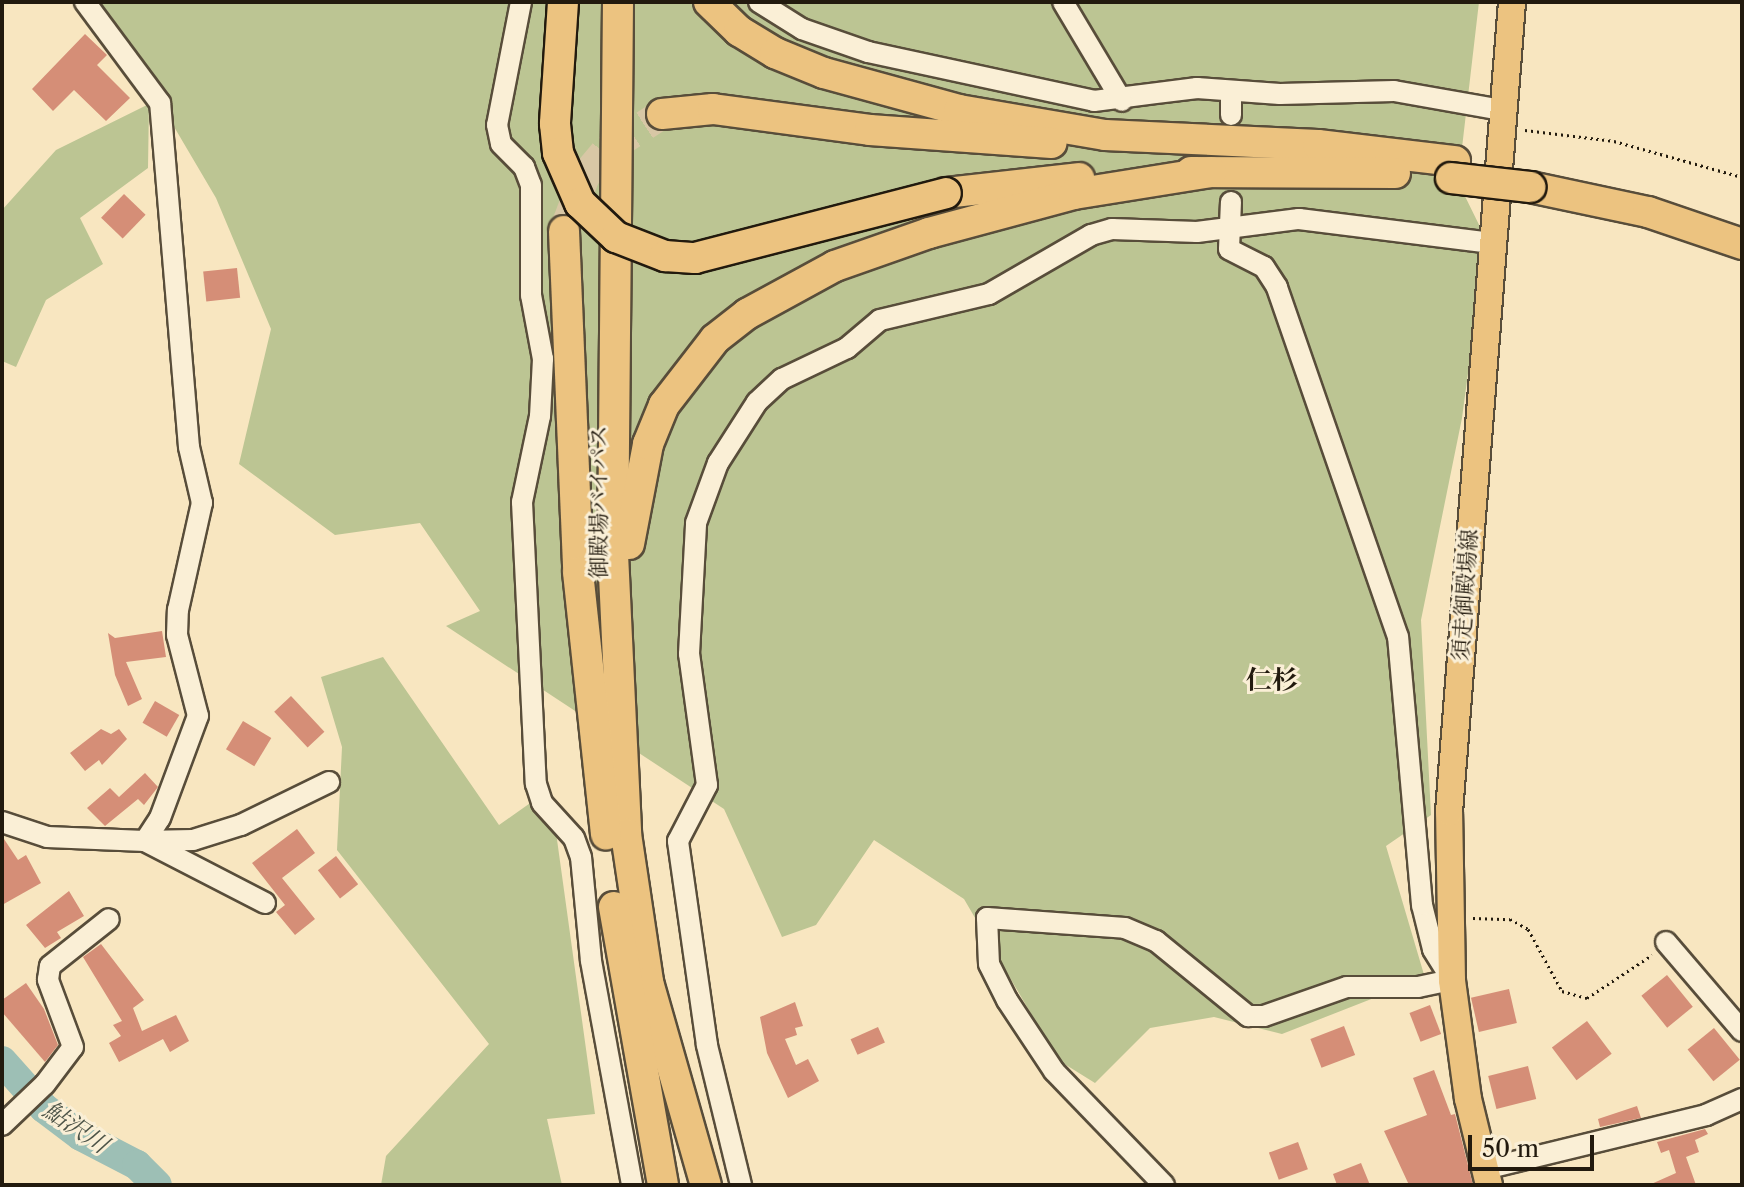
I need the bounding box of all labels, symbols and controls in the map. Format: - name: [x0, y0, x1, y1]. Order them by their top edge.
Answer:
- street label: 御殿場バイパス: [586, 425, 612, 579]
- street label: 須走御殿場線: [1447, 528, 1483, 662]
- district label: 仁杉: [1246, 665, 1298, 697]
- water label: 鮎沢川: [38, 1095, 114, 1159]
- scale bar: [1472, 1119, 1598, 1169]
- text: 50 m: [1482, 1134, 1539, 1163]

